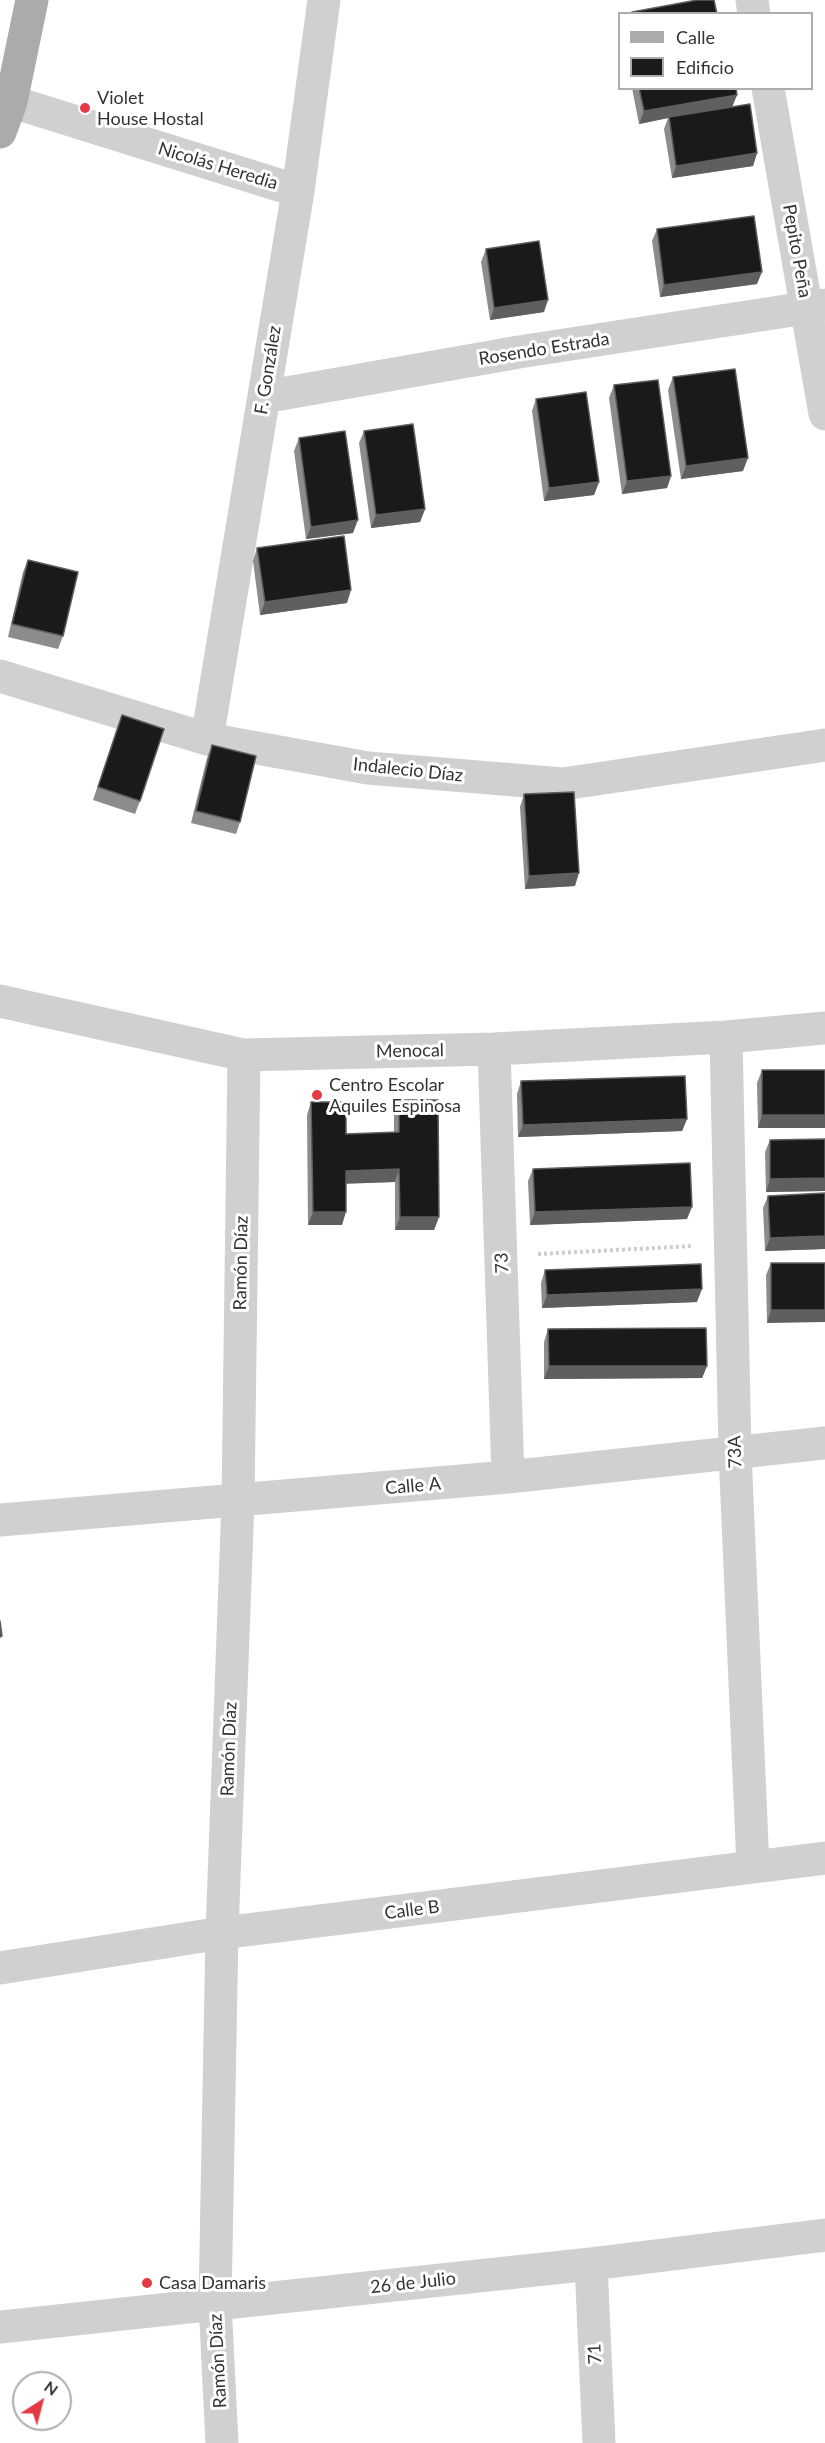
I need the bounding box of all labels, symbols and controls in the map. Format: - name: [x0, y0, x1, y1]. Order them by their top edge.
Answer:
- legend: [618, 12, 813, 90]
- text: Calle: [676, 26, 715, 48]
- text: Edificio: [676, 56, 734, 78]
- place label: Violet House Hostal: [97, 87, 204, 130]
- marker: Violet House Hostal: [78, 101, 92, 115]
- street label: Nicolás Heredia: [155, 138, 281, 194]
- street label: Pepito Peña: [778, 203, 816, 299]
- street label: F. González: [250, 324, 286, 416]
- street label: Rosendo Estrada: [477, 328, 611, 370]
- street label: Indalecio Díaz: [352, 753, 464, 787]
- street label: Menocal: [376, 1040, 444, 1062]
- place label: Centro Escolar Aquiles Espinosa: [329, 1074, 461, 1116]
- marker: Centro Escolar Aquiles Espinosa: [310, 1088, 324, 1102]
- street label: Ramón Díaz: [229, 1215, 253, 1311]
- street label: 73: [491, 1252, 513, 1274]
- street label: 73A: [724, 1435, 746, 1469]
- street label: Calle A: [384, 1473, 442, 1499]
- street label: Ramón Díaz: [217, 1701, 241, 1797]
- street label: Calle B: [383, 1896, 441, 1924]
- street label: 26 de Julio: [369, 2268, 457, 2298]
- place label: Casa Damaris: [159, 2272, 266, 2294]
- marker: Casa Damaris: [140, 2276, 154, 2290]
- street label: Ramón Díaz: [205, 2313, 231, 2409]
- street label: 71: [584, 2343, 606, 2365]
- north arrow: [12, 2371, 72, 2431]
- text: N: [41, 2376, 62, 2399]

